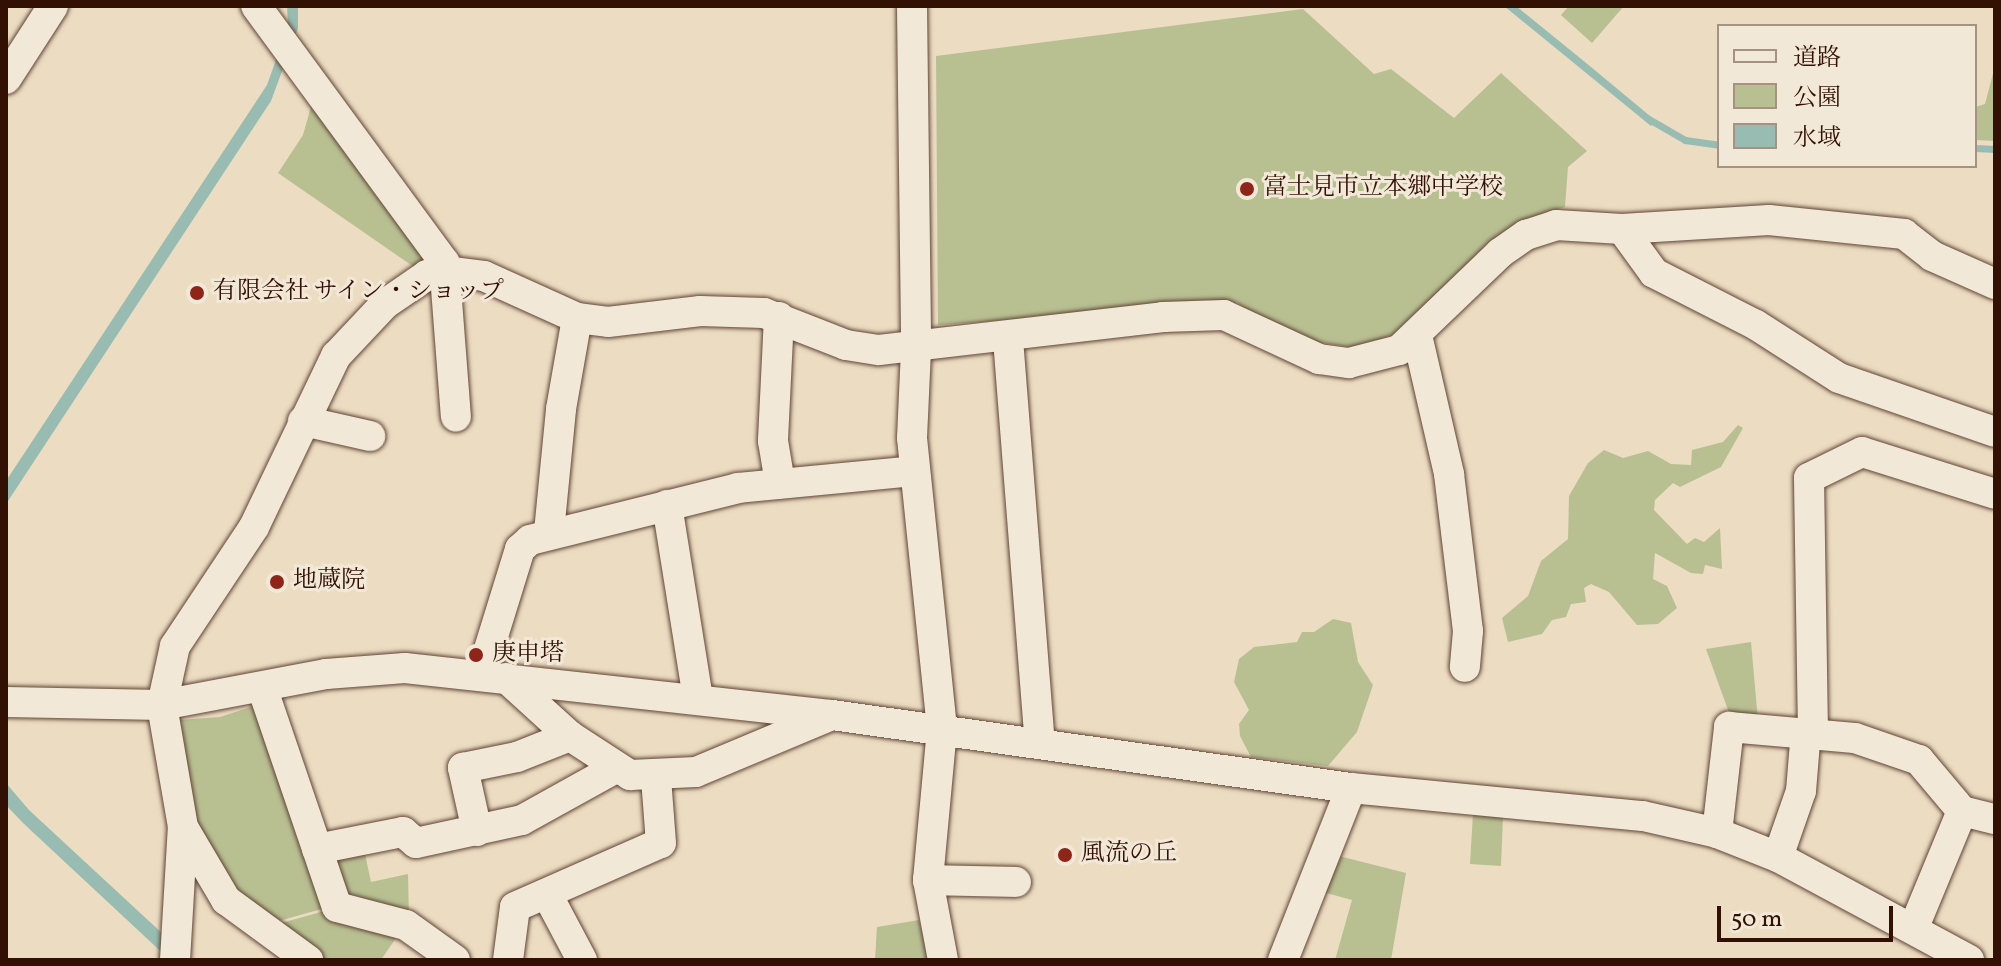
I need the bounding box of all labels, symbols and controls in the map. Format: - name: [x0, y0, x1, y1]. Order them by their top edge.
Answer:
- legend: [1717, 24, 1977, 168]
- text: 道路: [1793, 42, 1841, 76]
- text: 公園: [1793, 82, 1841, 116]
- text: 水域: [1793, 122, 1841, 156]
- place label: 富士見市立本郷中学校: [1263, 175, 1503, 203]
- marker: 富士見市立本郷中学校: [1238, 180, 1256, 198]
- place label: 有限会社 サイン・ショップ: [213, 279, 506, 307]
- marker: 有限会社 サイン・ショップ: [188, 284, 206, 302]
- place label: 地蔵院: [293, 568, 365, 596]
- marker: 地蔵院: [268, 573, 286, 591]
- place label: 庚申塔: [492, 641, 564, 669]
- marker: 庚申塔: [467, 646, 485, 664]
- place label: 風流の丘: [1081, 841, 1177, 869]
- marker: 風流の丘: [1056, 846, 1074, 864]
- scale bar: [1721, 890, 1897, 940]
- text: 50 m: [1731, 903, 1783, 937]

